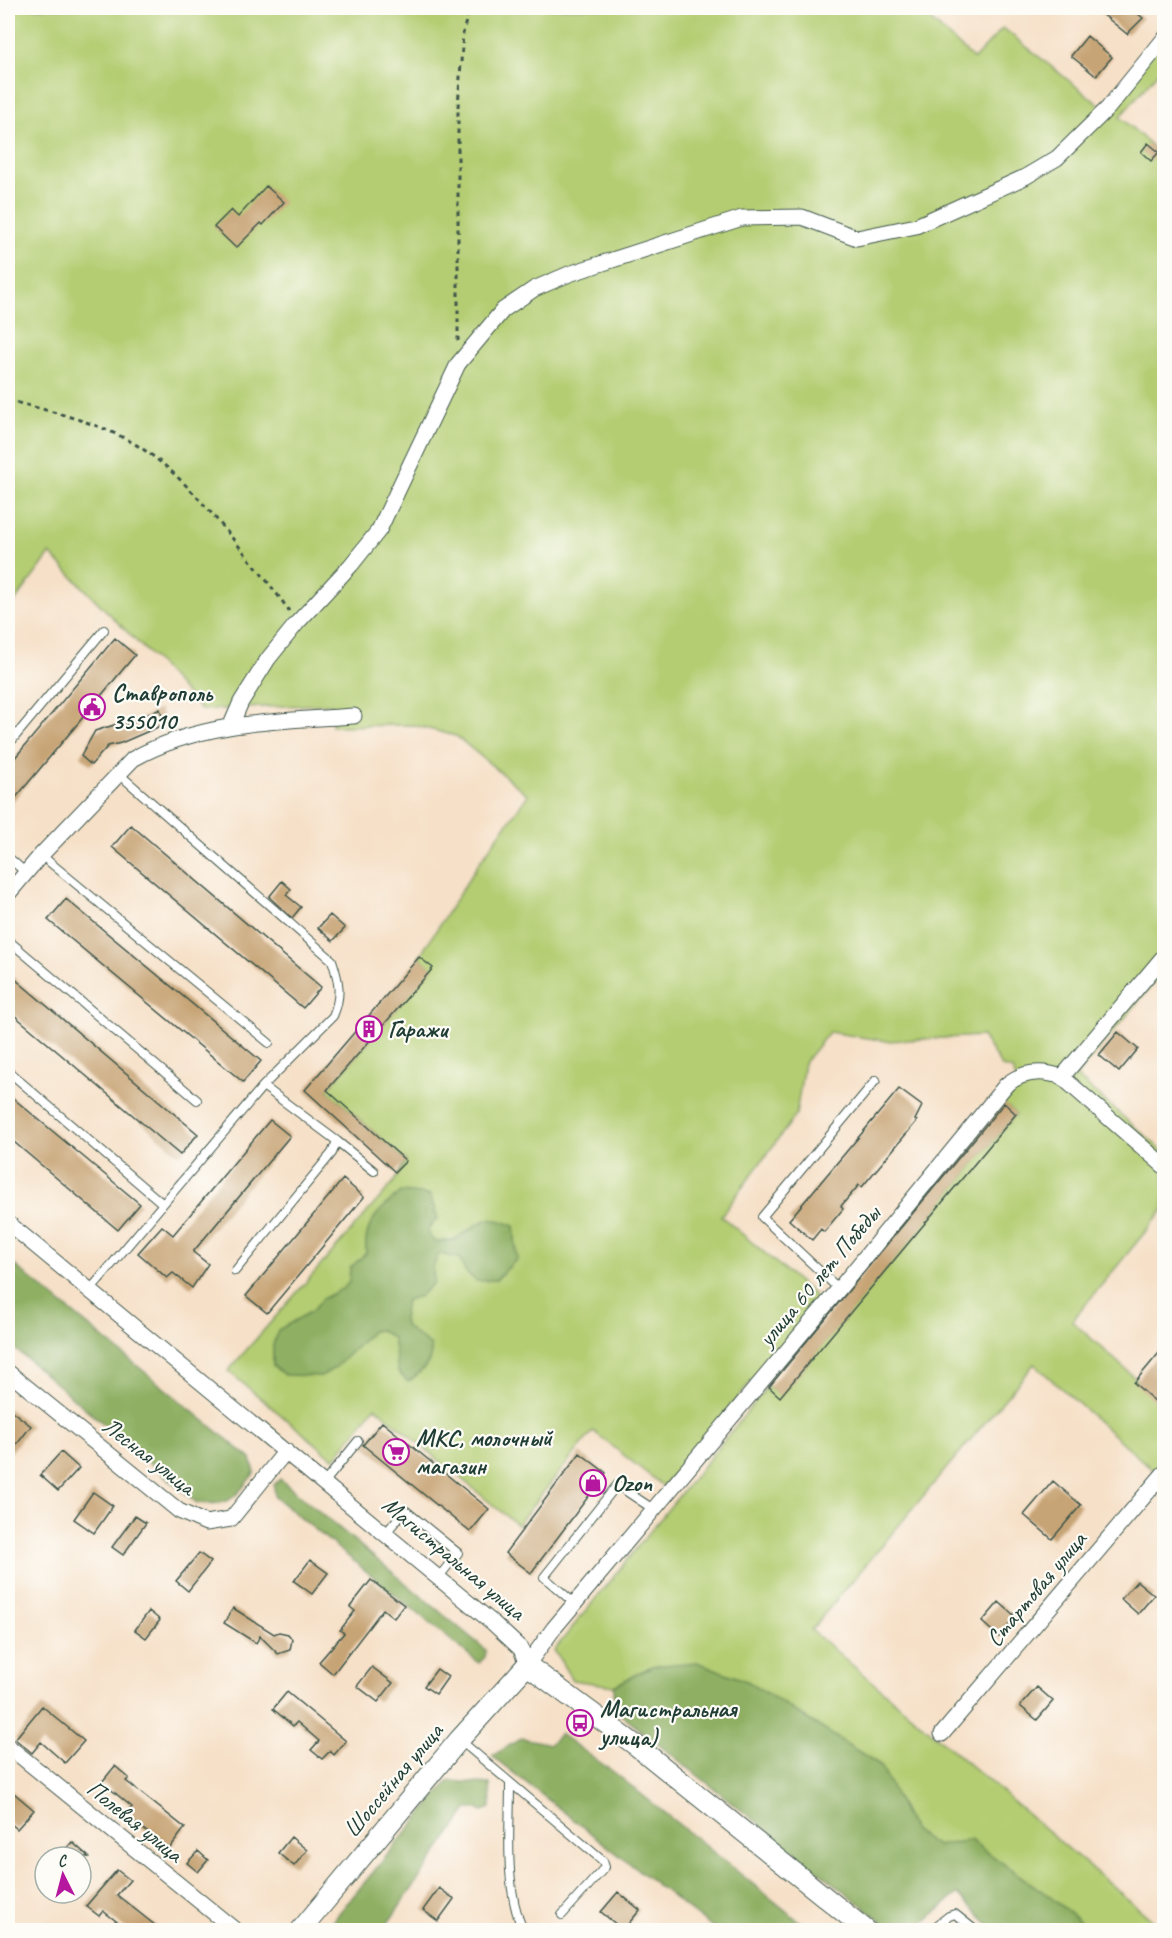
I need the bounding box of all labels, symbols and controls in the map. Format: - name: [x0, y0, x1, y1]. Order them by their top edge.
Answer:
- place label: Ставрополь 355010: [112, 678, 214, 736]
- public building icon: Ставрополь 355010: [77, 692, 107, 722]
- building icon: Гаражи: [354, 1014, 384, 1044]
- place label: Гаражи: [388, 1014, 450, 1044]
- street label: улица 60 лет Победы: [750, 1198, 888, 1354]
- street label: Лесная улица: [97, 1410, 203, 1503]
- place label: МКС, молочный магазин: [416, 1423, 554, 1481]
- supermarket icon: МКС, молочный магазин: [381, 1437, 411, 1467]
- shop icon: Ozon: [578, 1468, 608, 1498]
- place label: Ozon: [612, 1468, 653, 1498]
- street label: Магистральная улица: [376, 1489, 533, 1627]
- street label: Стартовая улица: [979, 1524, 1094, 1653]
- place label: Магистральная улица): [598, 1694, 738, 1752]
- bus stop icon: Магистральная улица): [565, 1708, 595, 1738]
- street label: Шоссейная улица: [337, 1716, 450, 1843]
- street label: Полевая улица: [81, 1773, 190, 1870]
- north arrow: [33, 1845, 93, 1905]
- text: С: [57, 1850, 69, 1871]

